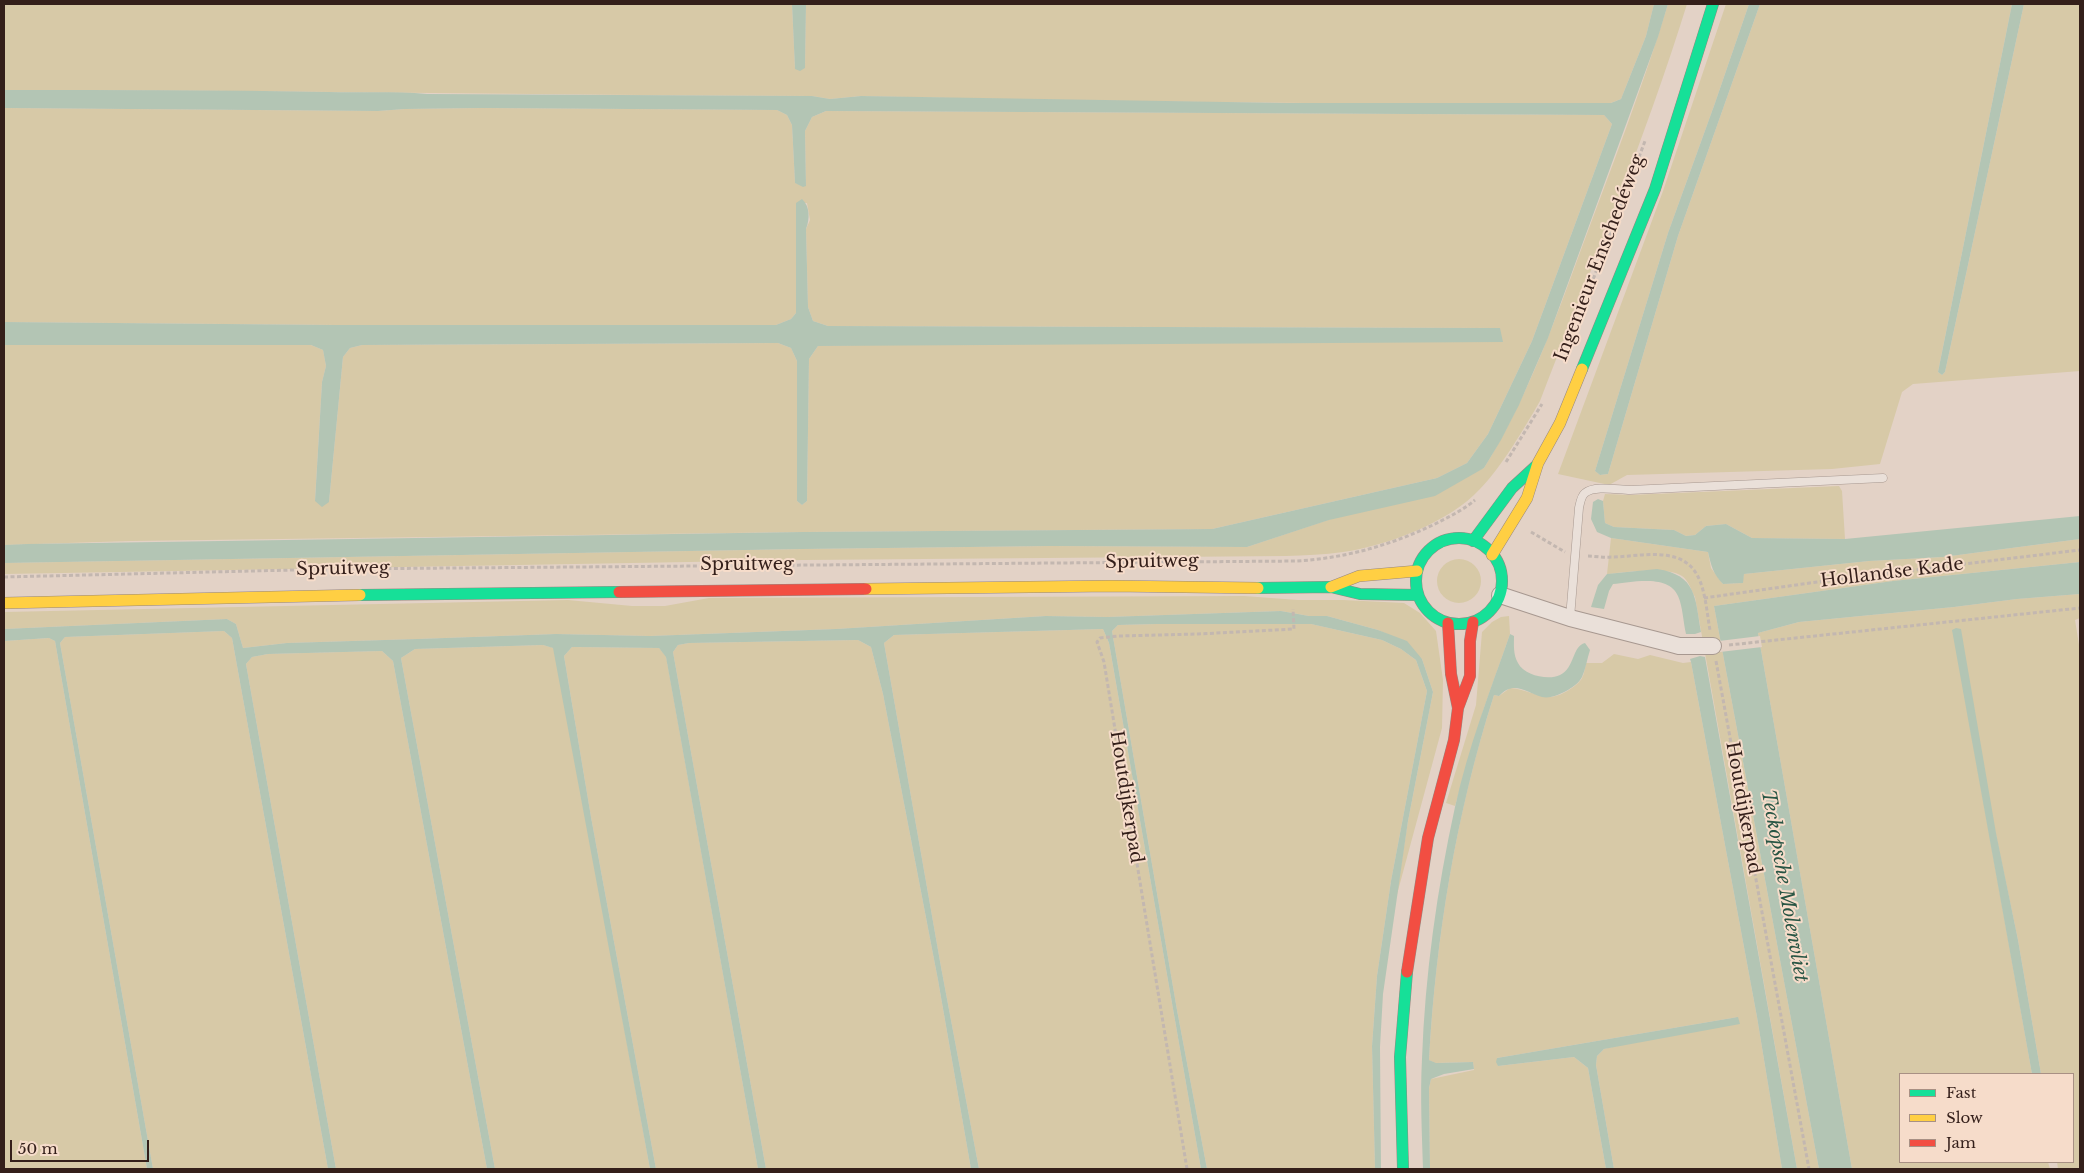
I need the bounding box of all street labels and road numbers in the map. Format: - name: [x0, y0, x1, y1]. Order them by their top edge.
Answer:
- street label: Ingenieur Enschedéweg: [1551, 151, 1649, 365]
- street label: Spruitweg: [1105, 550, 1199, 574]
- street label: Hollandse Kade: [1819, 553, 1965, 593]
- street label: Spruitweg: [700, 554, 794, 576]
- street label: Spruitweg: [296, 557, 390, 581]
- street label: Houtdijkerpad: [1105, 729, 1147, 865]
- street label: Houtdijkerpad: [1721, 740, 1765, 876]

